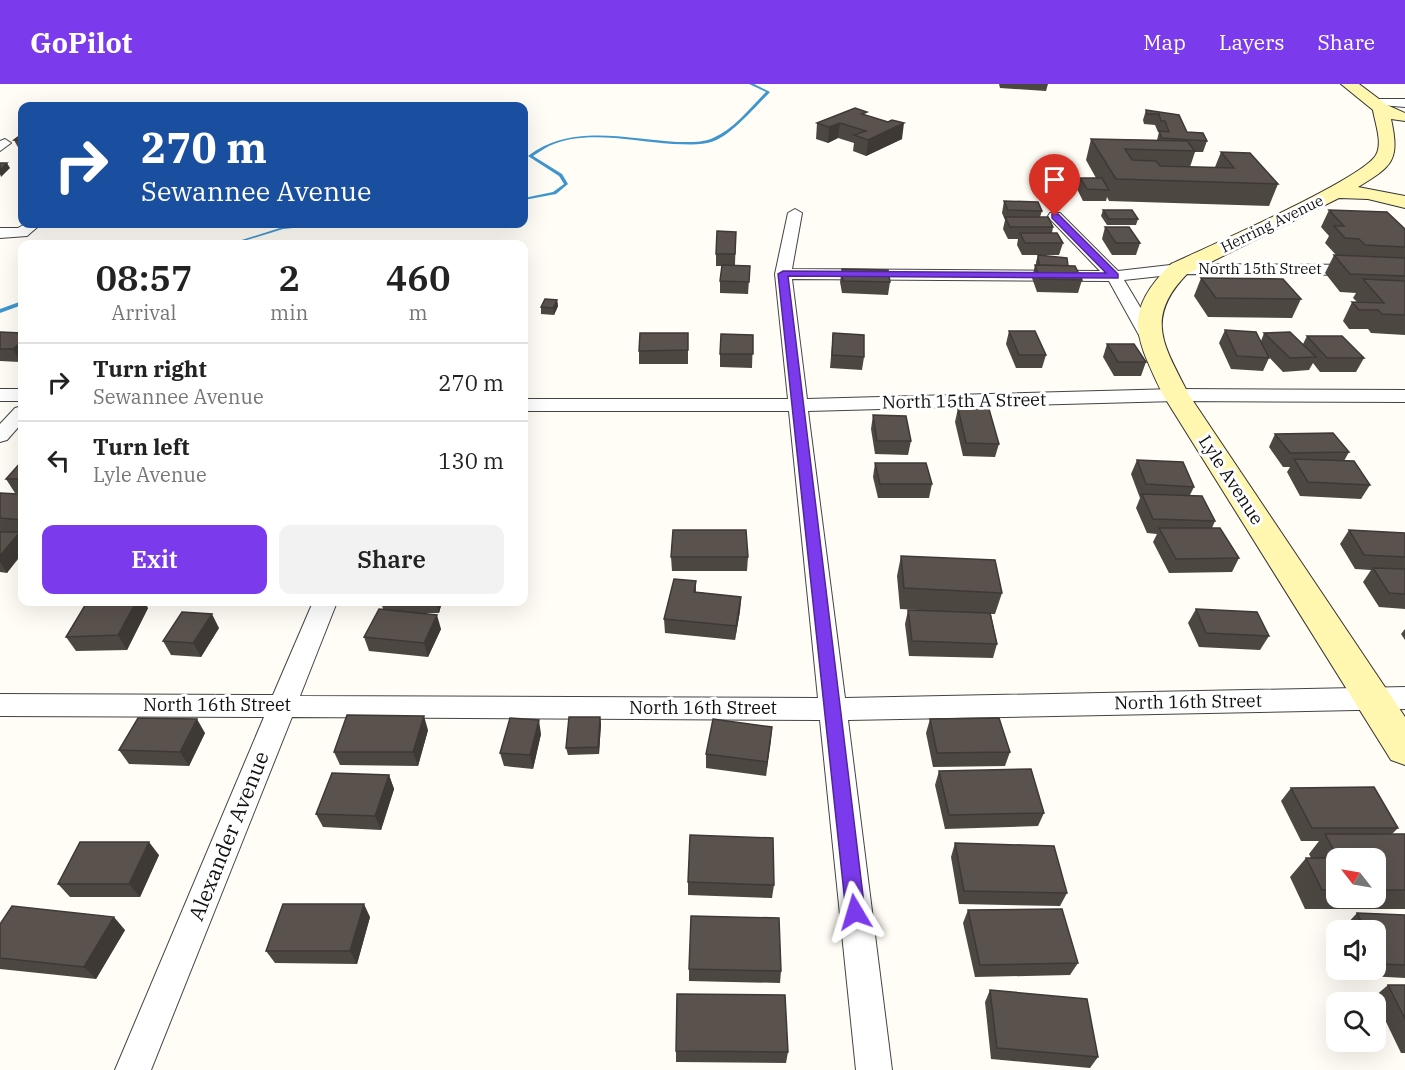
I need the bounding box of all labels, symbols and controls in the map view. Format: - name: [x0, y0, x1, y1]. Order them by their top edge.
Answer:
- text: GoPilot: [30, 24, 132, 61]
- text: Map: [1143, 28, 1186, 56]
- text: Layers: [1219, 28, 1285, 56]
- text: Share: [1318, 28, 1375, 56]
- text: 270 m: [141, 120, 267, 175]
- icon: right: [42, 126, 120, 204]
- pin: [1029, 154, 1080, 216]
- icon: arrive: [1038, 163, 1071, 196]
- text: Sewannee Avenue: [141, 173, 371, 208]
- street label: Herring Avenue: [1217, 191, 1326, 257]
- text: 08:57: [95, 254, 193, 301]
- text: 2: [278, 254, 300, 301]
- text: 460: [386, 254, 451, 301]
- street label: North 15th Street: [1198, 259, 1322, 278]
- text: Arrival: [111, 299, 177, 326]
- text: min: [270, 299, 308, 326]
- text: m: [409, 299, 428, 326]
- text: Turn right: [93, 354, 207, 383]
- icon: right: [42, 366, 75, 399]
- text: 270 m: [438, 368, 504, 397]
- text: Sewannee Avenue: [93, 383, 264, 410]
- street label: North 15th A Street: [882, 388, 1046, 413]
- street label: Lyle Avenue: [1194, 431, 1269, 529]
- text: Turn left: [93, 432, 189, 461]
- icon: left: [42, 444, 75, 477]
- text: 130 m: [438, 446, 504, 475]
- text: Lyle Avenue: [93, 461, 207, 488]
- button: Exit: [42, 525, 267, 594]
- button: Share: [279, 525, 504, 594]
- street label: North 16th Street: [1114, 689, 1262, 714]
- street label: North 16th Street: [143, 693, 291, 716]
- street label: North 16th Street: [629, 696, 777, 719]
- street label: Alexander Avenue: [181, 747, 275, 924]
- north arrow: [1326, 848, 1386, 908]
- map controls: [1326, 848, 1386, 1052]
- position arrow: [823, 880, 887, 944]
- button: sound: [1326, 920, 1386, 980]
- button: search: [1326, 992, 1386, 1052]

